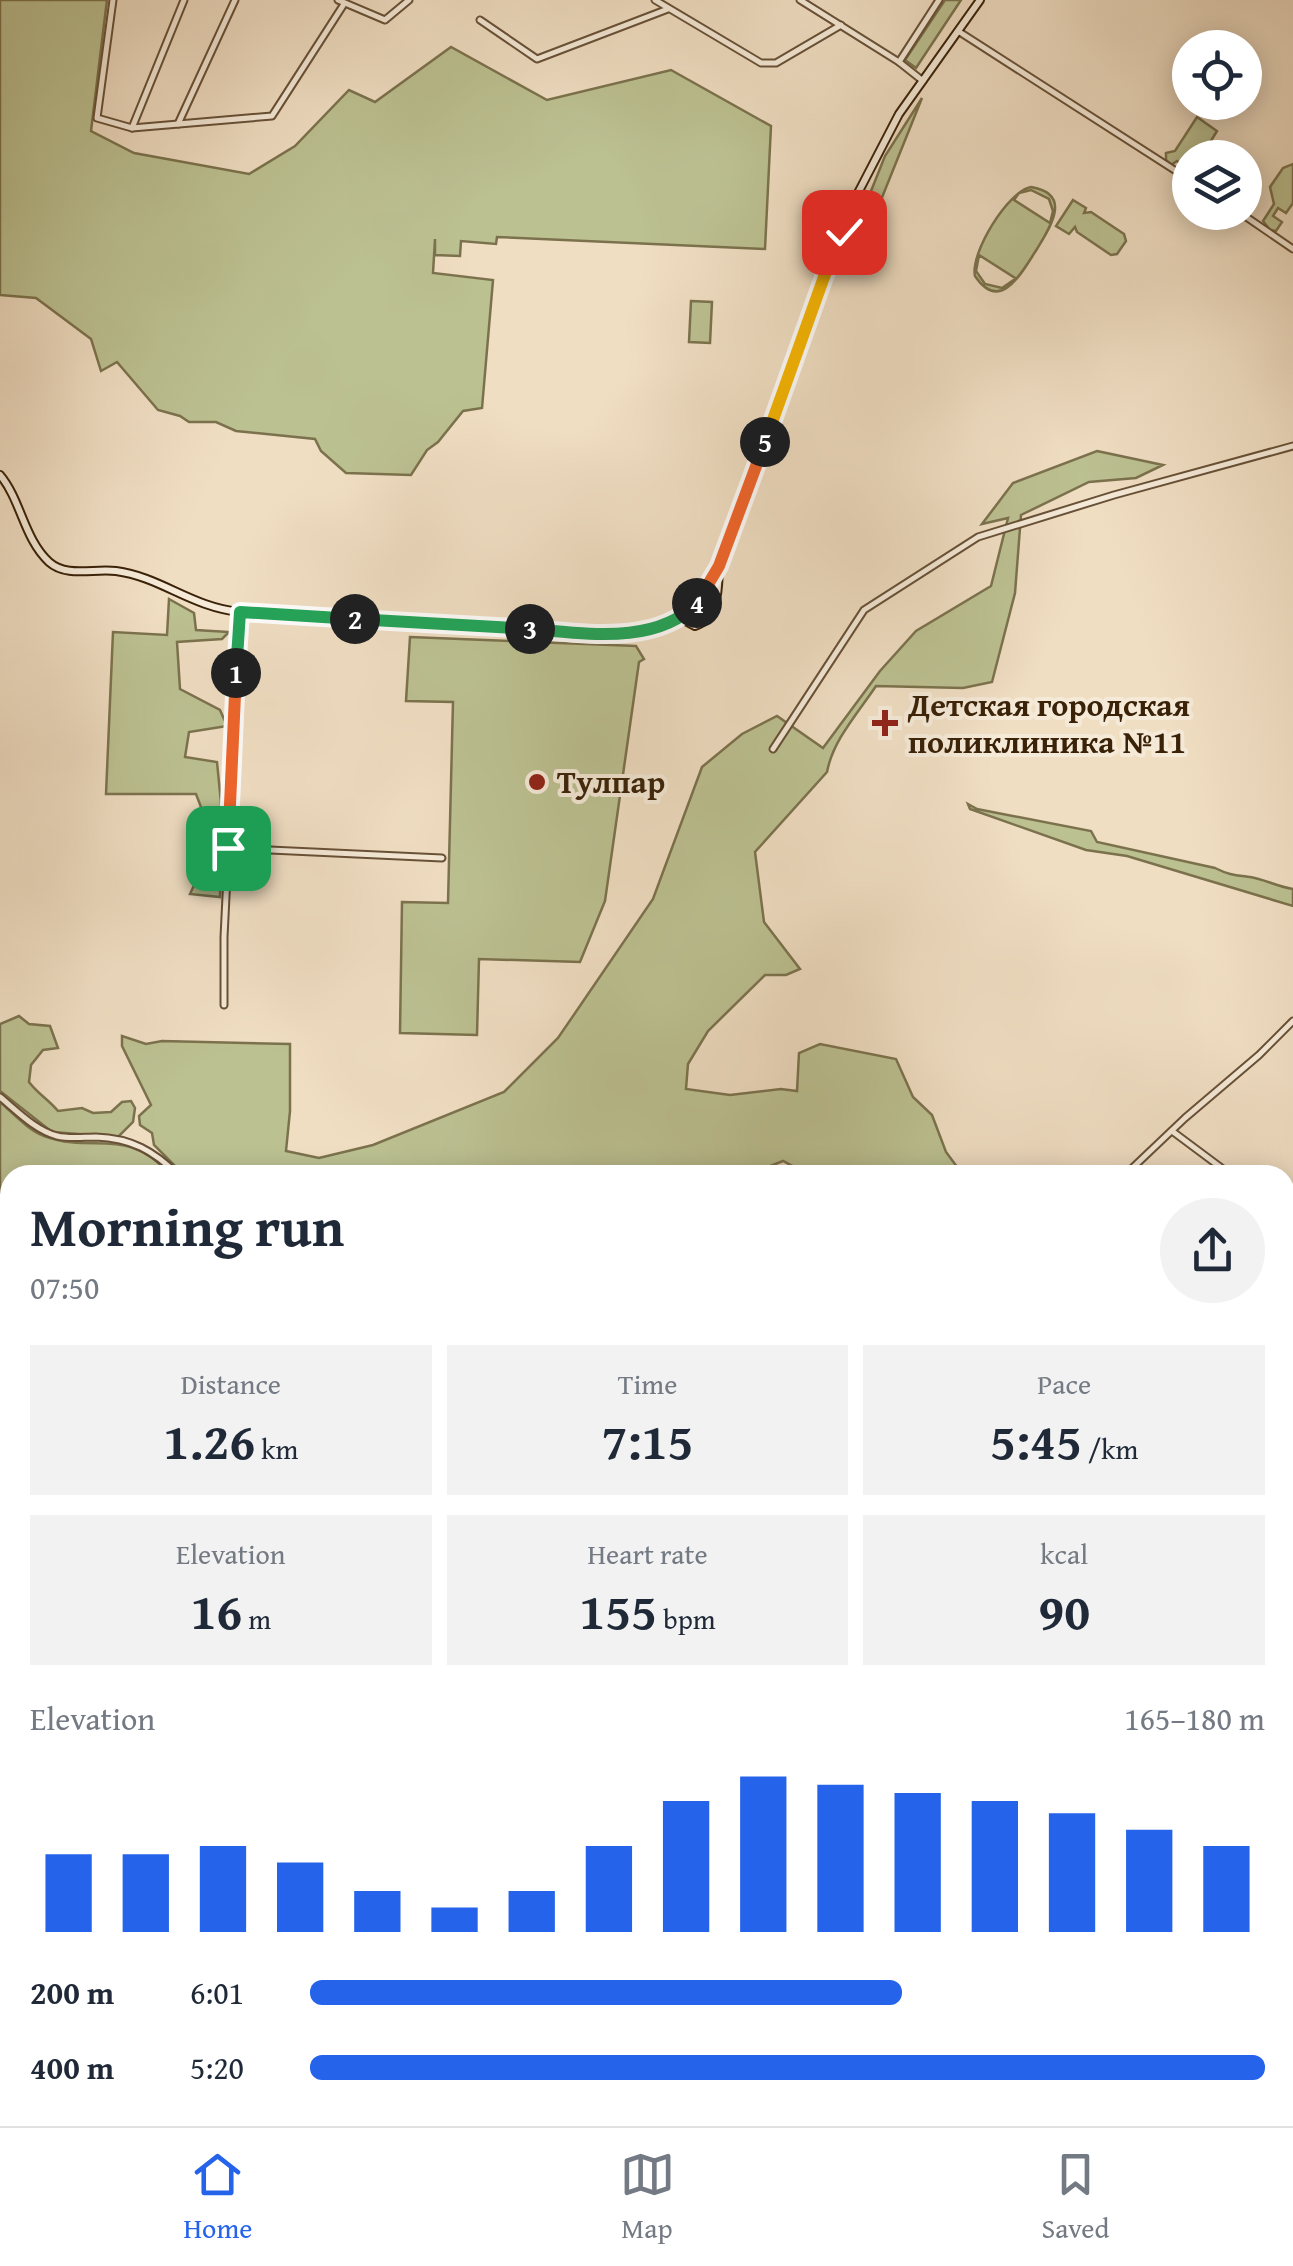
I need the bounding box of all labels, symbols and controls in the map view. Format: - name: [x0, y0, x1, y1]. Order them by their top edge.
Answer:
- map controls: [1172, 30, 1262, 230]
- button: locate: [1172, 30, 1262, 120]
- button: layers: [1172, 140, 1262, 230]
- pin: [802, 190, 887, 275]
- icon: check: [817, 205, 872, 260]
- pin: 5: [740, 417, 790, 467]
- text: 5: [758, 421, 772, 462]
- pin: 4: [672, 578, 722, 628]
- text: 4: [690, 582, 704, 623]
- pin: 2: [330, 594, 380, 644]
- text: 2: [348, 598, 362, 639]
- pin: 3: [505, 604, 555, 654]
- text: 3: [523, 608, 537, 649]
- pin: 1: [211, 648, 261, 698]
- text: 1: [229, 652, 243, 693]
- place label: Детская городская поликлиника №11: [907, 681, 1190, 765]
- marker: Детская городская поликлиника №11: [872, 710, 898, 736]
- place label: Тулпар: [557, 758, 665, 805]
- marker: Тулпар: [526, 771, 548, 793]
- pin: [186, 806, 271, 891]
- icon: arrive: [201, 821, 256, 876]
- text: Morning run: [30, 1186, 344, 1266]
- button: share: [1160, 1198, 1265, 1303]
- text: 07:50: [30, 1264, 99, 1311]
- text: Distance: [181, 1363, 281, 1404]
- text: Time: [618, 1363, 677, 1404]
- text: Pace: [1037, 1363, 1091, 1404]
- text: 1.26: [163, 1404, 255, 1477]
- text: 7:15: [602, 1404, 693, 1477]
- text: 5:45: [990, 1404, 1082, 1477]
- text: km: [255, 1428, 298, 1469]
- text: /km: [1082, 1428, 1138, 1469]
- text: Elevation: [176, 1533, 286, 1574]
- text: Heart rate: [587, 1533, 708, 1574]
- text: kcal: [1040, 1533, 1088, 1574]
- text: 16: [190, 1574, 242, 1647]
- text: 155: [579, 1574, 657, 1647]
- text: 90: [1038, 1574, 1090, 1647]
- text: m: [242, 1598, 271, 1639]
- text: bpm: [657, 1598, 716, 1639]
- text: Elevation: [30, 1695, 155, 1742]
- text: 165–180 m: [1124, 1695, 1265, 1742]
- text: 200 m: [30, 1969, 114, 2016]
- text: 6:01: [190, 1969, 244, 2016]
- text: 400 m: [30, 2044, 114, 2091]
- text: 5:20: [190, 2044, 244, 2091]
- tab: Home: [184, 2147, 252, 2248]
- tab: Map: [620, 2147, 675, 2248]
- tab: Saved: [1042, 2147, 1109, 2248]

